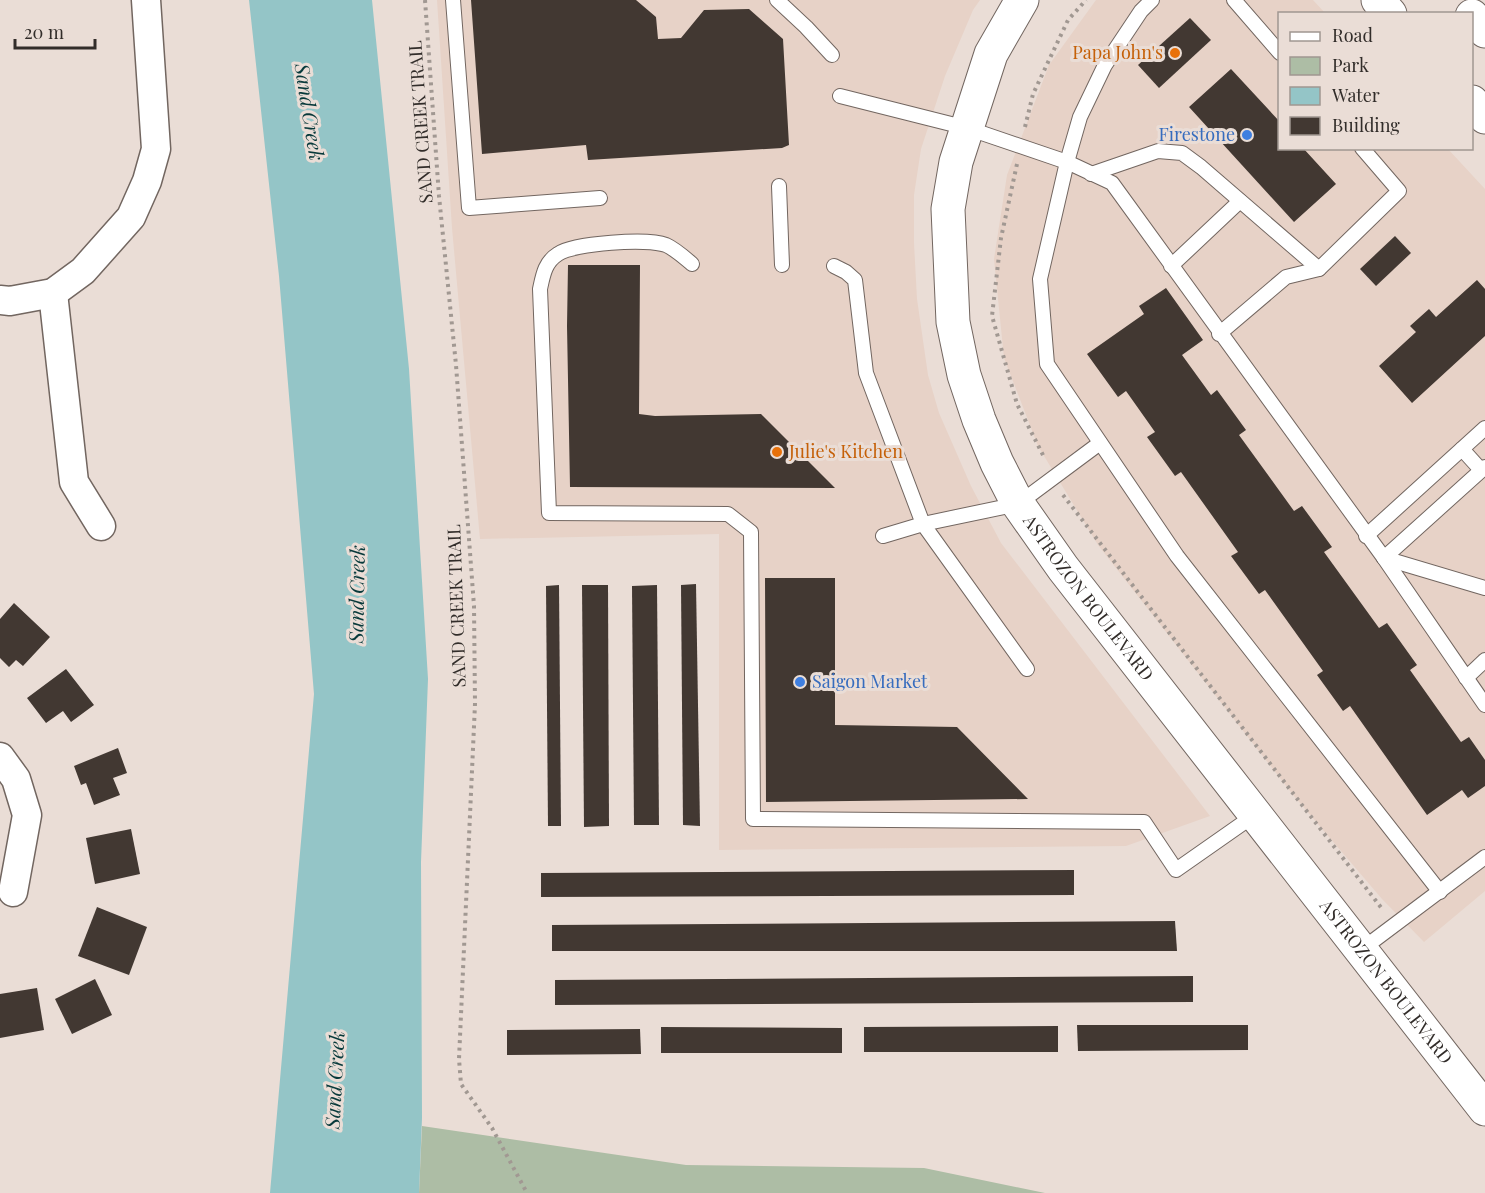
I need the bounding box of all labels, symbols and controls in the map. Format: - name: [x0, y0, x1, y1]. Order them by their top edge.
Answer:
- scale bar: [15, 12, 94, 50]
- legend: [1278, 12, 1473, 150]
- text: 20 m: [24, 20, 64, 44]
- text: Road: [1332, 23, 1373, 47]
- street label: SAND CREEK TRAIL: [402, 39, 438, 204]
- place label: Papa John's: [1072, 40, 1163, 64]
- marker: Papa John's: [1168, 46, 1182, 60]
- text: Park: [1332, 53, 1369, 77]
- water label: Sand Creek: [289, 60, 331, 162]
- text: Water: [1331, 83, 1380, 107]
- text: Building: [1332, 113, 1400, 137]
- place label: Firestone: [1159, 122, 1235, 146]
- marker: Firestone: [1240, 128, 1254, 142]
- place label: Julie's Kitchen: [788, 439, 903, 463]
- marker: Julie's Kitchen: [770, 445, 784, 459]
- street label: ASTROZON BOULEVARD: [1018, 509, 1159, 685]
- street label: SAND CREEK TRAIL: [441, 524, 471, 688]
- water label: Sand Creek: [341, 545, 370, 644]
- place label: Saigon Market: [812, 669, 928, 693]
- marker: Saigon Market: [793, 675, 807, 689]
- street label: ASTROZON BOULEVARD: [1314, 893, 1458, 1069]
- water label: Sand Creek: [317, 1030, 350, 1131]

